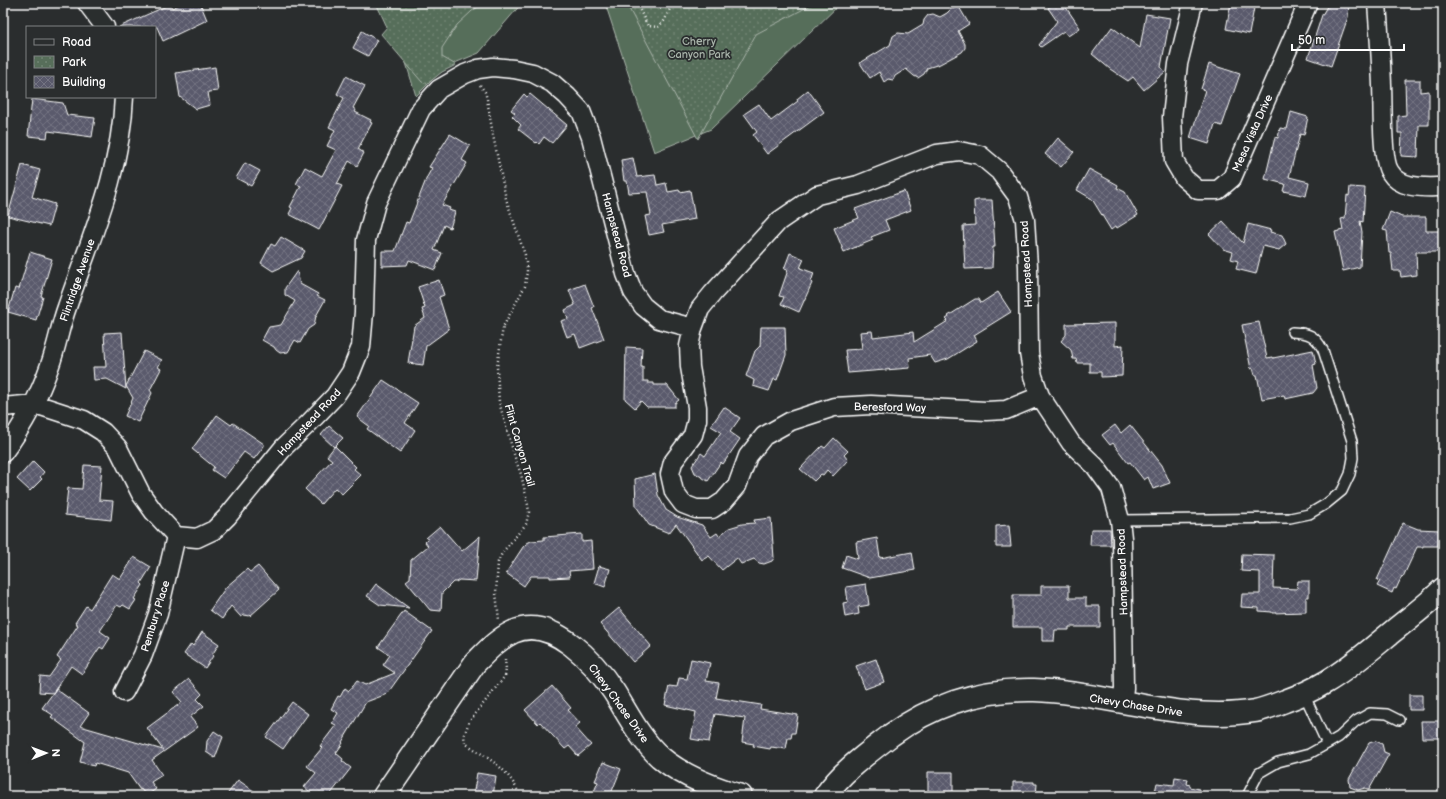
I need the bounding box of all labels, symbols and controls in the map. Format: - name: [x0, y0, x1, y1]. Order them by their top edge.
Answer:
- legend: [26, 26, 156, 98]
- scale bar: [1292, 26, 1404, 52]
- text: 50 m: [1298, 33, 1325, 48]
- text: Road: [62, 35, 91, 50]
- park label: Cherry Canyon Park: [668, 35, 731, 61]
- text: Park: [62, 55, 86, 70]
- text: Building: [62, 75, 106, 90]
- street label: Mesa Vista Drive: [1230, 92, 1276, 174]
- street label: Hampstead Road: [599, 191, 634, 279]
- street label: Hampstead Road: [1018, 220, 1035, 308]
- street label: Flintridge Avenue: [57, 237, 98, 323]
- street label: Hampstead Road: [275, 386, 344, 459]
- street label: Beresford Way: [854, 400, 926, 415]
- street label: Flint Canyon Trail: [502, 402, 538, 488]
- street label: Hampstead Road: [1114, 528, 1131, 616]
- street label: Pembury Place: [138, 578, 173, 653]
- street label: Chevy Chase Drive: [586, 661, 652, 746]
- street label: Chevy Chase Drive: [1088, 692, 1184, 719]
- north arrow: [26, 733, 66, 773]
- text: N: [49, 749, 62, 757]

